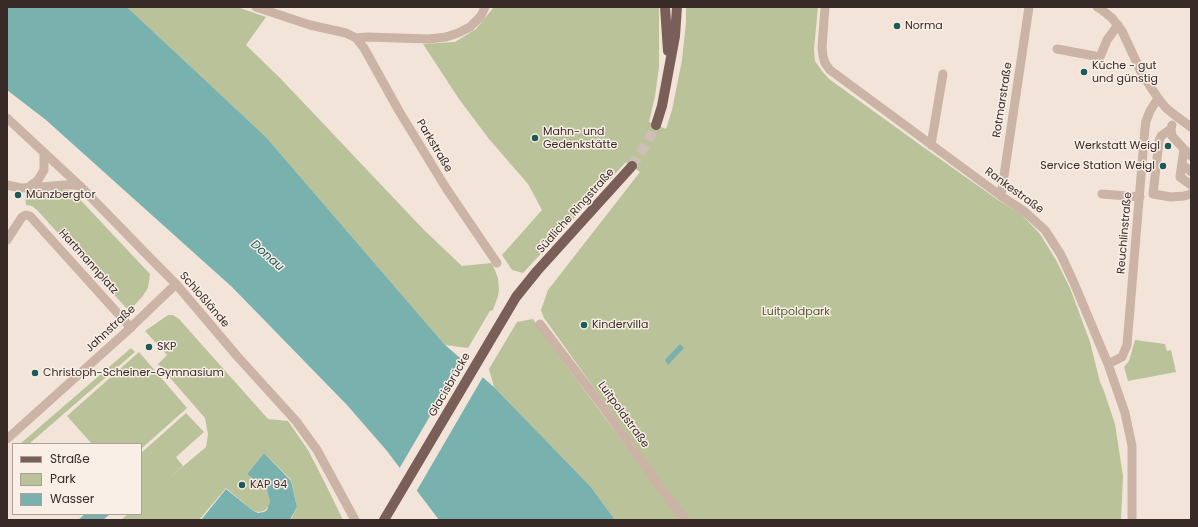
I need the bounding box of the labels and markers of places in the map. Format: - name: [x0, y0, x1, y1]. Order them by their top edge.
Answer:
- place label: Norma: [905, 19, 943, 33]
- marker: Norma: [892, 21, 902, 31]
- place label: Küche - gut und günstig: [1092, 59, 1158, 85]
- marker: Küche - gut und günstig: [1079, 67, 1089, 77]
- place label: Mahn- und Gedenkstätte: [543, 125, 617, 151]
- marker: Mahn- und Gedenkstätte: [530, 133, 540, 143]
- place label: Werkstatt Weigl: [1074, 139, 1160, 153]
- marker: Werkstatt Weigl: [1163, 141, 1173, 151]
- place label: Service Station Weigl: [1040, 159, 1155, 173]
- marker: Service Station Weigl: [1158, 161, 1168, 171]
- place label: Münzbergtor: [26, 188, 95, 202]
- marker: Münzbergtor: [13, 190, 23, 200]
- place label: Kindervilla: [592, 318, 648, 332]
- marker: Kindervilla: [579, 320, 589, 330]
- place label: SKP: [157, 340, 176, 354]
- marker: SKP: [144, 342, 154, 352]
- place label: Christoph-Scheiner-Gymnasium: [43, 366, 224, 380]
- marker: Christoph-Scheiner-Gymnasium: [30, 368, 40, 378]
- place label: KAP 94: [250, 478, 287, 492]
- marker: KAP 94: [237, 480, 247, 490]

